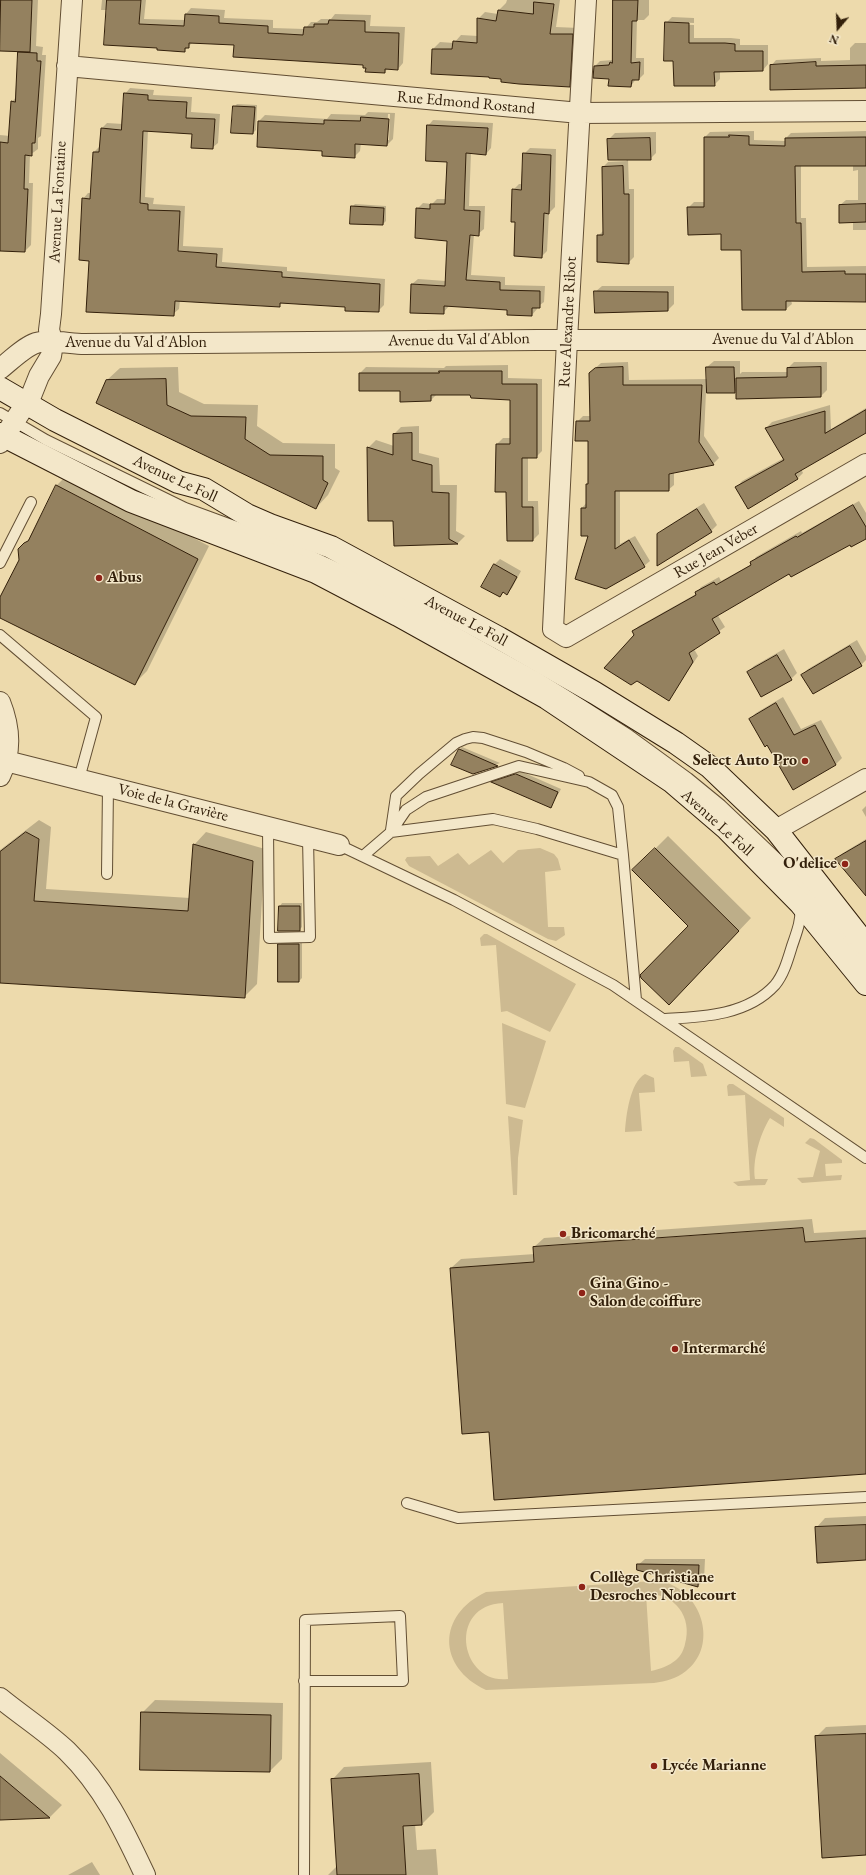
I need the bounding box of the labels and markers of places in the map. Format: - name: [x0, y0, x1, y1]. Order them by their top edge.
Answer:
- place label: Abus: [107, 568, 142, 588]
- marker: Abus: [94, 573, 104, 583]
- place label: Select Auto Pro: [693, 751, 797, 771]
- marker: Select Auto Pro: [800, 756, 810, 766]
- place label: O'delice: [783, 854, 837, 874]
- marker: O'delice: [840, 859, 850, 869]
- place label: Bricomarché: [571, 1224, 655, 1244]
- marker: Bricomarché: [558, 1229, 568, 1239]
- place label: Gina Gino - Salon de coiffure: [590, 1274, 701, 1312]
- marker: Gina Gino - Salon de coiffure: [577, 1288, 587, 1298]
- place label: Intermarché: [683, 1339, 765, 1359]
- marker: Intermarché: [670, 1344, 680, 1354]
- place label: Collège Christiane Desroches Noblecourt: [590, 1568, 736, 1606]
- marker: Collège Christiane Desroches Noblecourt: [577, 1582, 587, 1592]
- place label: Lycée Marianne: [662, 1756, 766, 1776]
- marker: Lycée Marianne: [649, 1761, 659, 1771]

